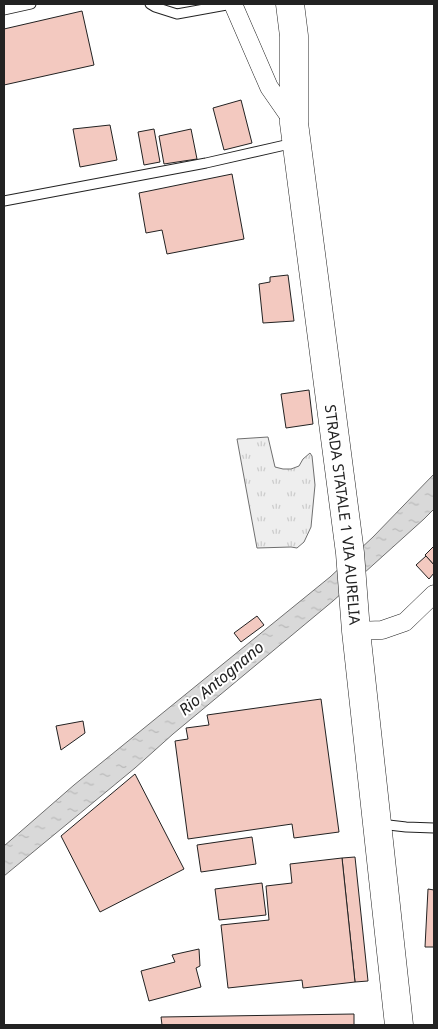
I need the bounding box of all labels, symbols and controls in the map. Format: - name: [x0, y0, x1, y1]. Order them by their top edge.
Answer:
- street label: STRADA STATALE 1 VIA AURELIA: [321, 403, 366, 626]
- water label: Rio Antognano: [174, 636, 268, 720]

